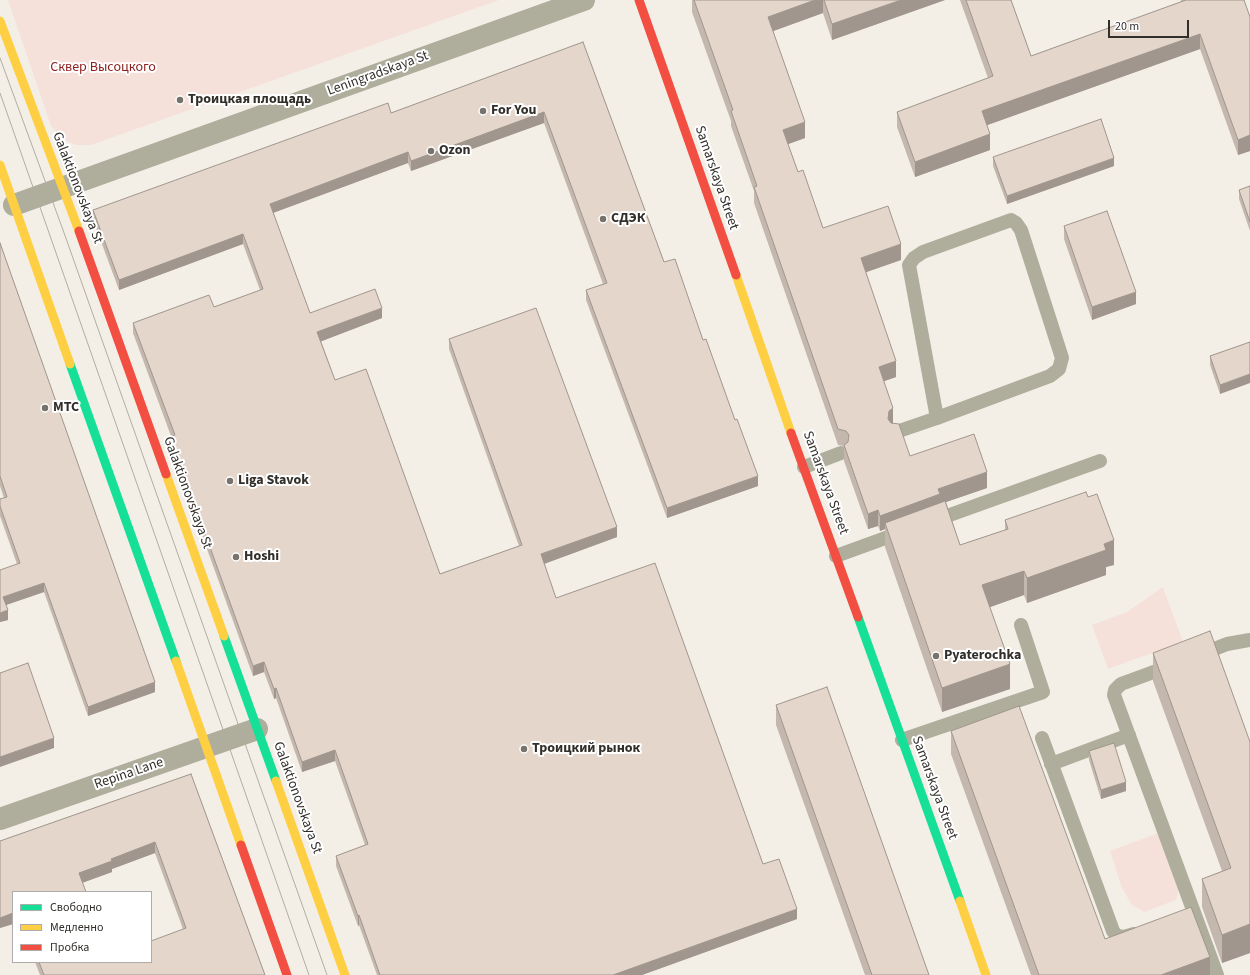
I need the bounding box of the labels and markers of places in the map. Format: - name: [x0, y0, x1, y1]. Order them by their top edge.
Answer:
- place label: Троицкая площадь: [188, 92, 311, 108]
- marker: Троицкая площадь: [175, 95, 185, 105]
- place label: For You: [491, 103, 537, 119]
- marker: For You: [478, 106, 488, 116]
- place label: Ozon: [439, 143, 470, 159]
- marker: Ozon: [426, 146, 436, 156]
- place label: СДЭК: [611, 211, 645, 227]
- marker: СДЭК: [598, 214, 608, 224]
- place label: МТС: [53, 400, 79, 416]
- marker: МТС: [40, 403, 50, 413]
- place label: Liga Stavok: [238, 473, 309, 489]
- marker: Liga Stavok: [225, 476, 235, 486]
- place label: Hoshi: [244, 549, 279, 565]
- marker: Hoshi: [231, 552, 241, 562]
- place label: Pyaterochka: [944, 648, 1021, 664]
- marker: Pyaterochka: [931, 651, 941, 661]
- place label: Троицкий рынок: [532, 741, 640, 757]
- marker: Троицкий рынок: [519, 744, 529, 754]

